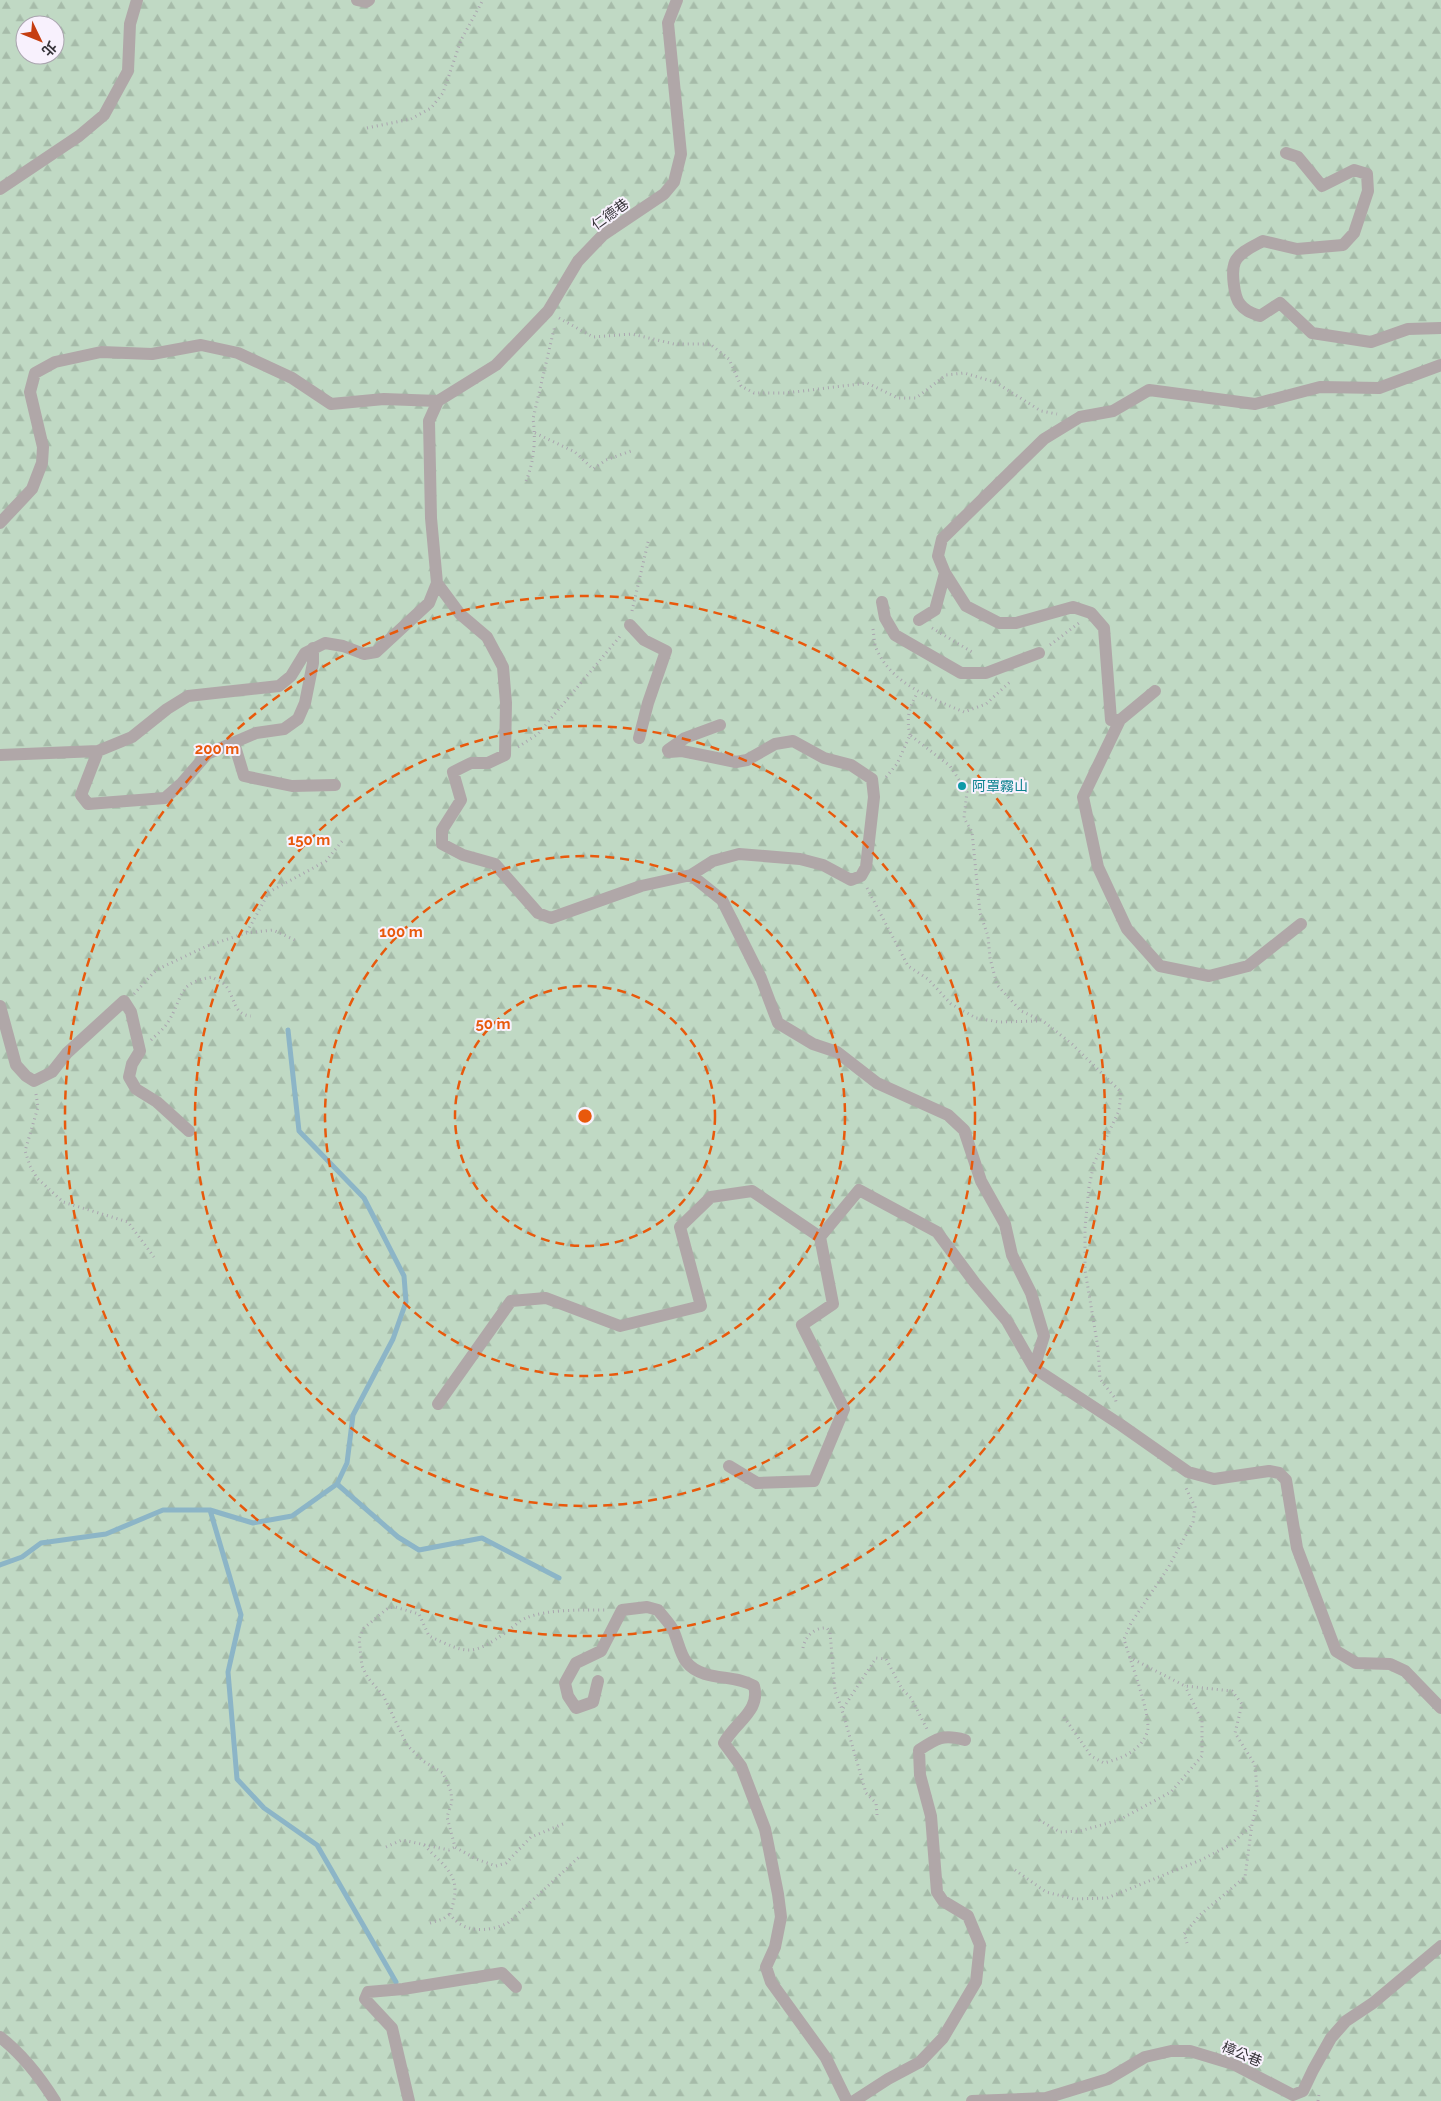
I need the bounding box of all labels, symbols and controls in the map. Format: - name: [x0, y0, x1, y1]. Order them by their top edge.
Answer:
- north arrow: [15, 15, 65, 65]
- text: 北: [39, 38, 60, 59]
- street label: 仁德巷: [588, 195, 632, 233]
- text: 200 m: [195, 740, 239, 758]
- place label: 阿罩霧山: [972, 778, 1028, 794]
- marker: 阿罩霧山: [956, 780, 968, 792]
- text: 150 m: [288, 831, 330, 849]
- text: 100 m: [379, 923, 423, 941]
- text: 50 m: [475, 1015, 511, 1033]
- centre of rings: [576, 1107, 594, 1125]
- street label: 樟公巷: [1220, 2038, 1264, 2070]

